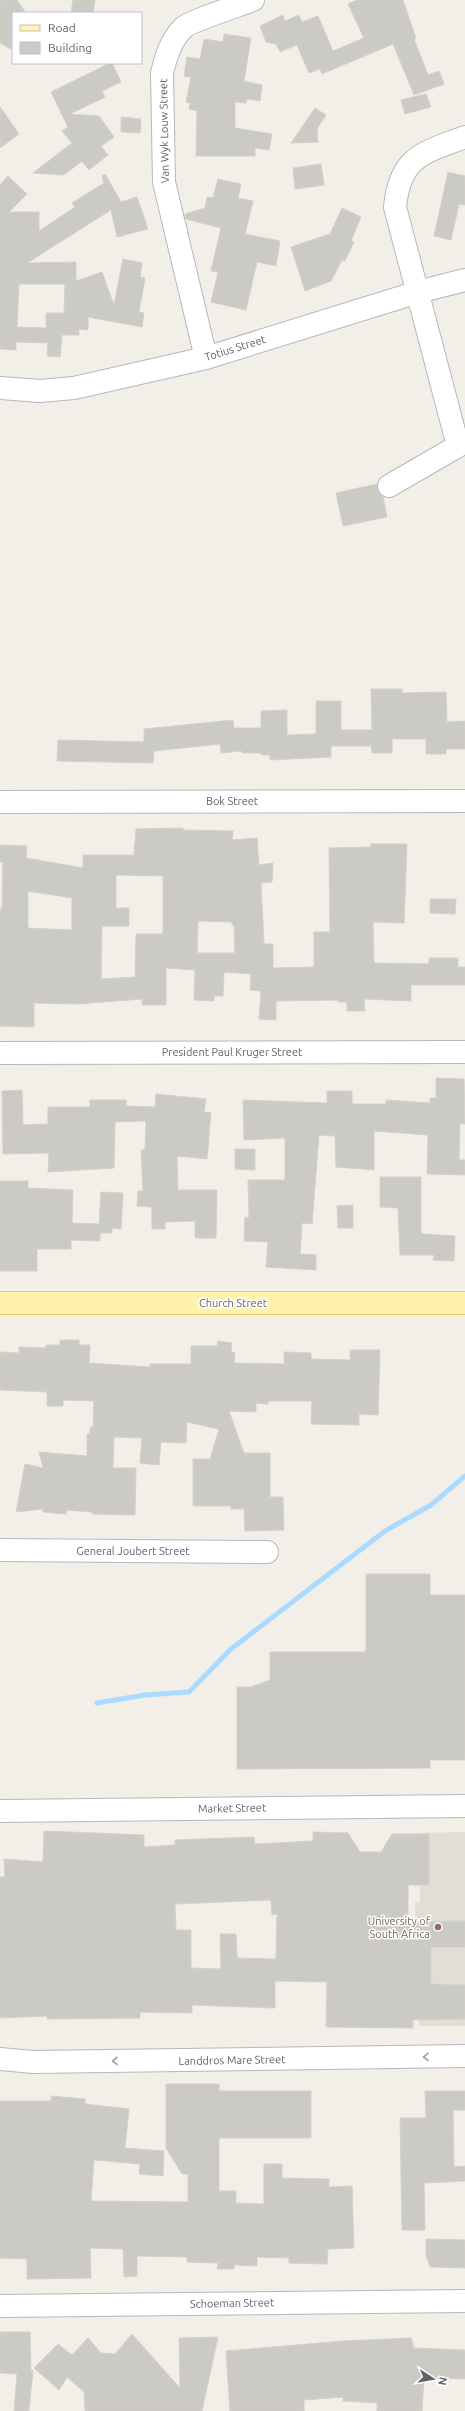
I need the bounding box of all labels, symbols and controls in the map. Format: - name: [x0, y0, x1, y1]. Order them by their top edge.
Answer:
- legend: [12, 12, 142, 64]
- text: Road: [48, 21, 76, 34]
- text: Building: [48, 41, 92, 54]
- street label: Van Wyk Louw Street: [157, 78, 171, 184]
- street label: Totius Street: [203, 333, 268, 363]
- street label: Bok Street: [206, 795, 259, 807]
- street label: President Paul Kruger Street: [162, 1046, 303, 1058]
- street label: Church Street: [199, 1297, 268, 1309]
- street label: General Joubert Street: [76, 1545, 190, 1557]
- street label: Market Street: [198, 1801, 267, 1815]
- place label: University of South Africa: [368, 1915, 431, 1940]
- marker: University of South Africa: [433, 1922, 443, 1932]
- street label: Landdros Mare Street: [178, 2053, 286, 2067]
- one-way arrow: [423, 2053, 429, 2061]
- one-way arrow: [112, 2057, 118, 2066]
- street label: Schoeman Street: [190, 2296, 275, 2310]
- north arrow: [413, 2359, 453, 2399]
- text: N: [436, 2376, 450, 2386]

